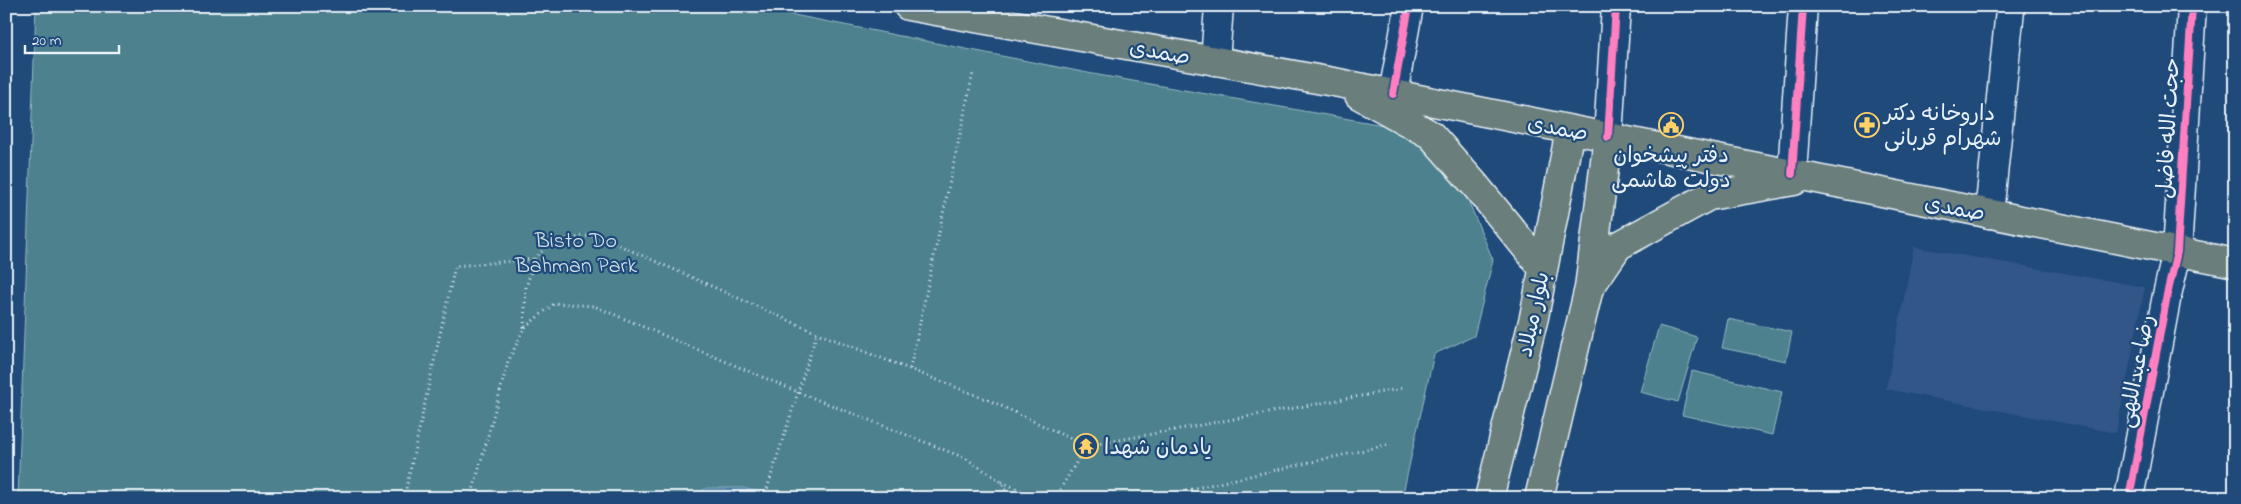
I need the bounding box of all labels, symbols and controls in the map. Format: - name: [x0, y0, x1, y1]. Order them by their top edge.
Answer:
- scale bar: [25, 22, 119, 54]
- text: 20 m: [32, 30, 62, 52]
- street label: صمدی: [1127, 33, 1192, 75]
- street label: حجت الله فاضل: [2150, 57, 2190, 200]
- place label: داروخانه دکتر شهرام قربانی: [1882, 99, 2002, 156]
- street label: صمدی: [1524, 108, 1590, 151]
- public building icon: دفتر پیشخوان دولت هاشمی: [1658, 112, 1684, 138]
- pharmacy icon: داروخانه دکتر شهرام قربانی: [1854, 112, 1880, 138]
- place label: دفتر پیشخوان دولت هاشمی: [1611, 141, 1731, 198]
- street label: صمدی: [1921, 188, 1987, 231]
- park label: Bisto Do Bahman Park: [514, 226, 637, 283]
- street label: بلوار میلاد: [1510, 269, 1560, 360]
- street label: رضا عبداللهی: [2111, 312, 2165, 431]
- temple icon: یادمان شهدا: [1073, 433, 1099, 459]
- place label: یادمان شهدا: [1104, 433, 1212, 465]

